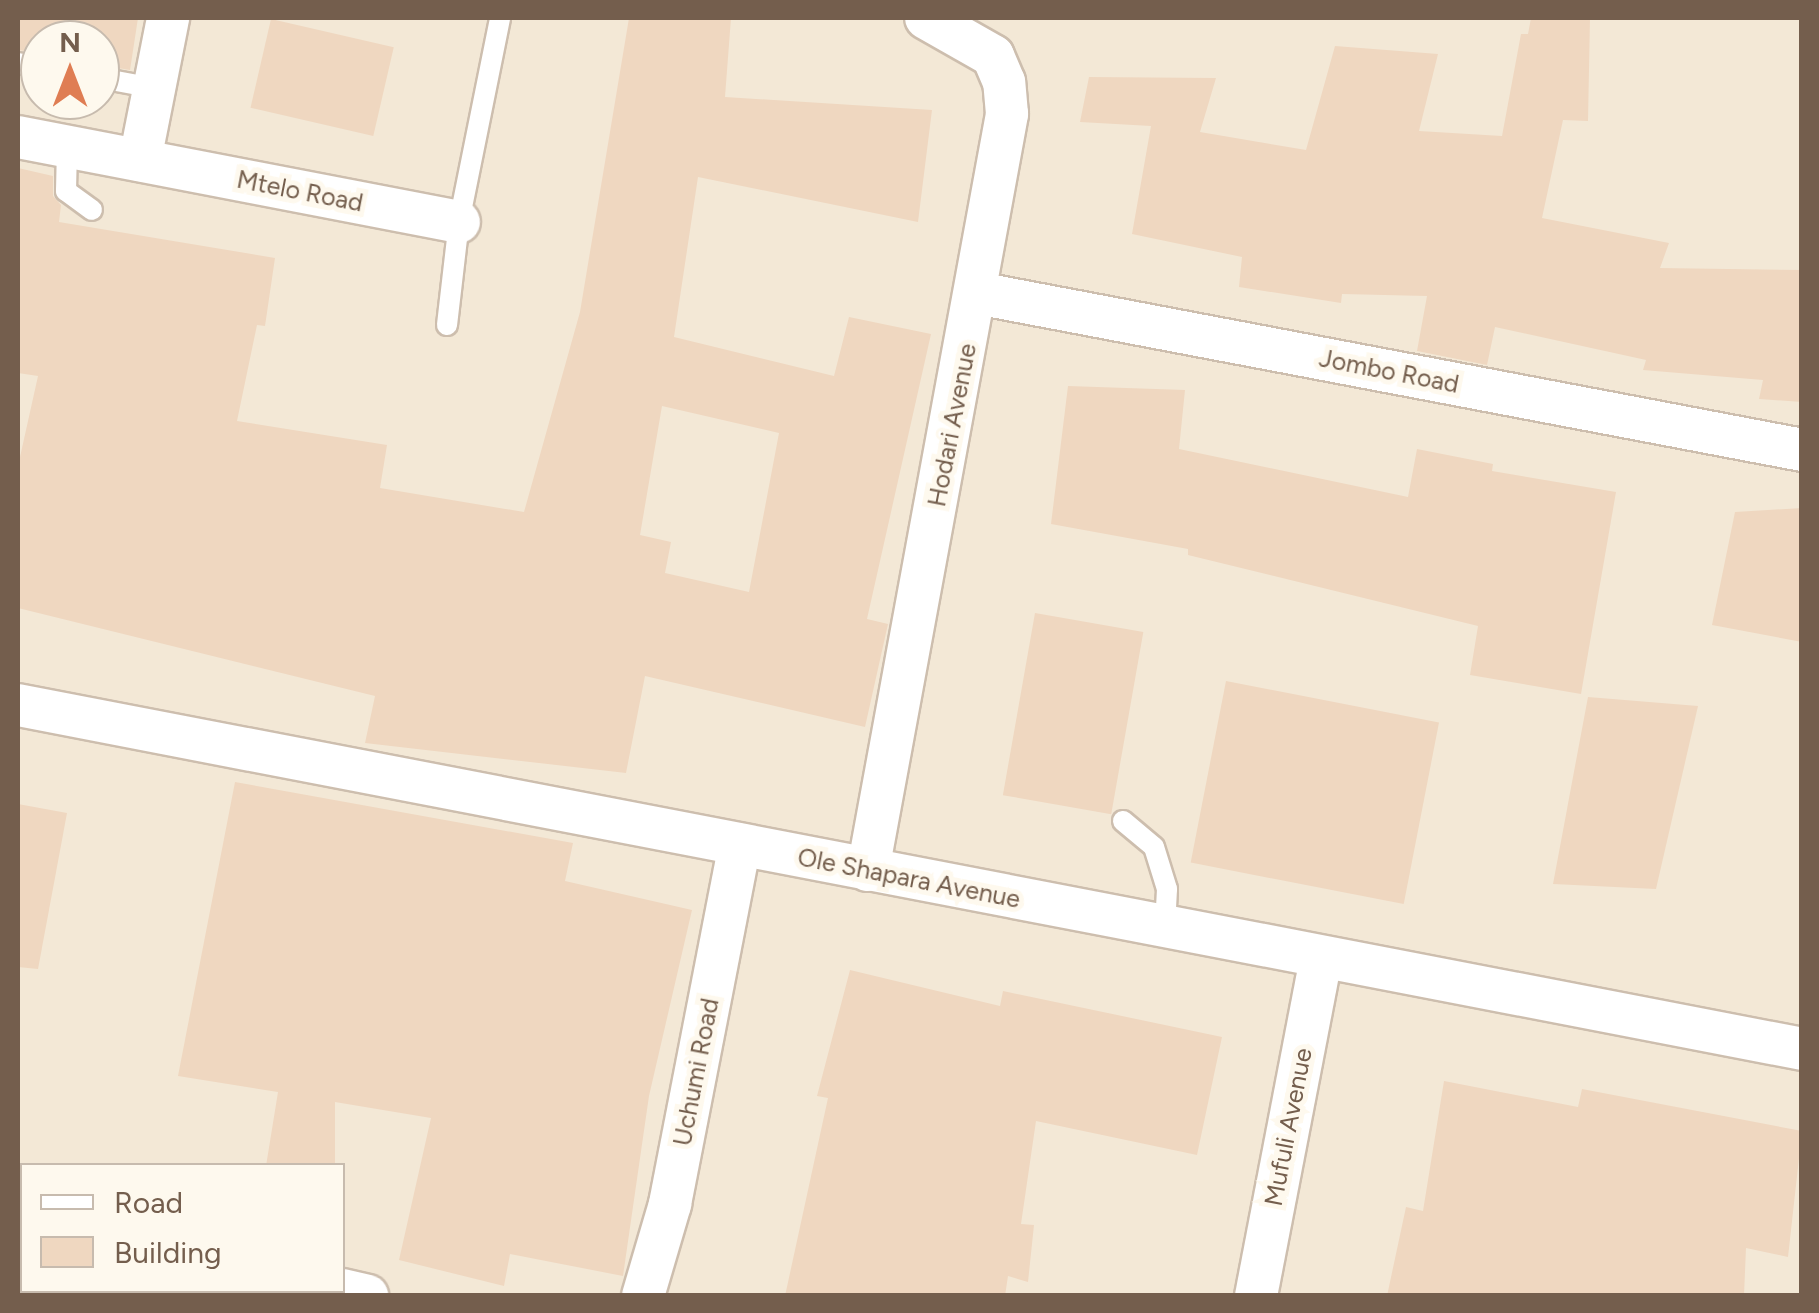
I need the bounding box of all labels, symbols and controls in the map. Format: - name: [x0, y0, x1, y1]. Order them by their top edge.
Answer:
- north arrow: [20, 20, 120, 120]
- text: N: [59, 25, 81, 59]
- street label: Mtelo Road: [234, 164, 366, 218]
- street label: Hodari Avenue: [921, 341, 983, 509]
- street label: Jombo Road: [1317, 343, 1461, 399]
- street label: Ole Shapara Avenue: [795, 842, 1023, 914]
- street label: Uchumi Road: [667, 996, 725, 1148]
- street label: Mufuli Avenue: [1258, 1045, 1318, 1209]
- legend: [20, 1163, 345, 1293]
- text: Road: [114, 1184, 183, 1221]
- text: Building: [114, 1234, 222, 1271]

